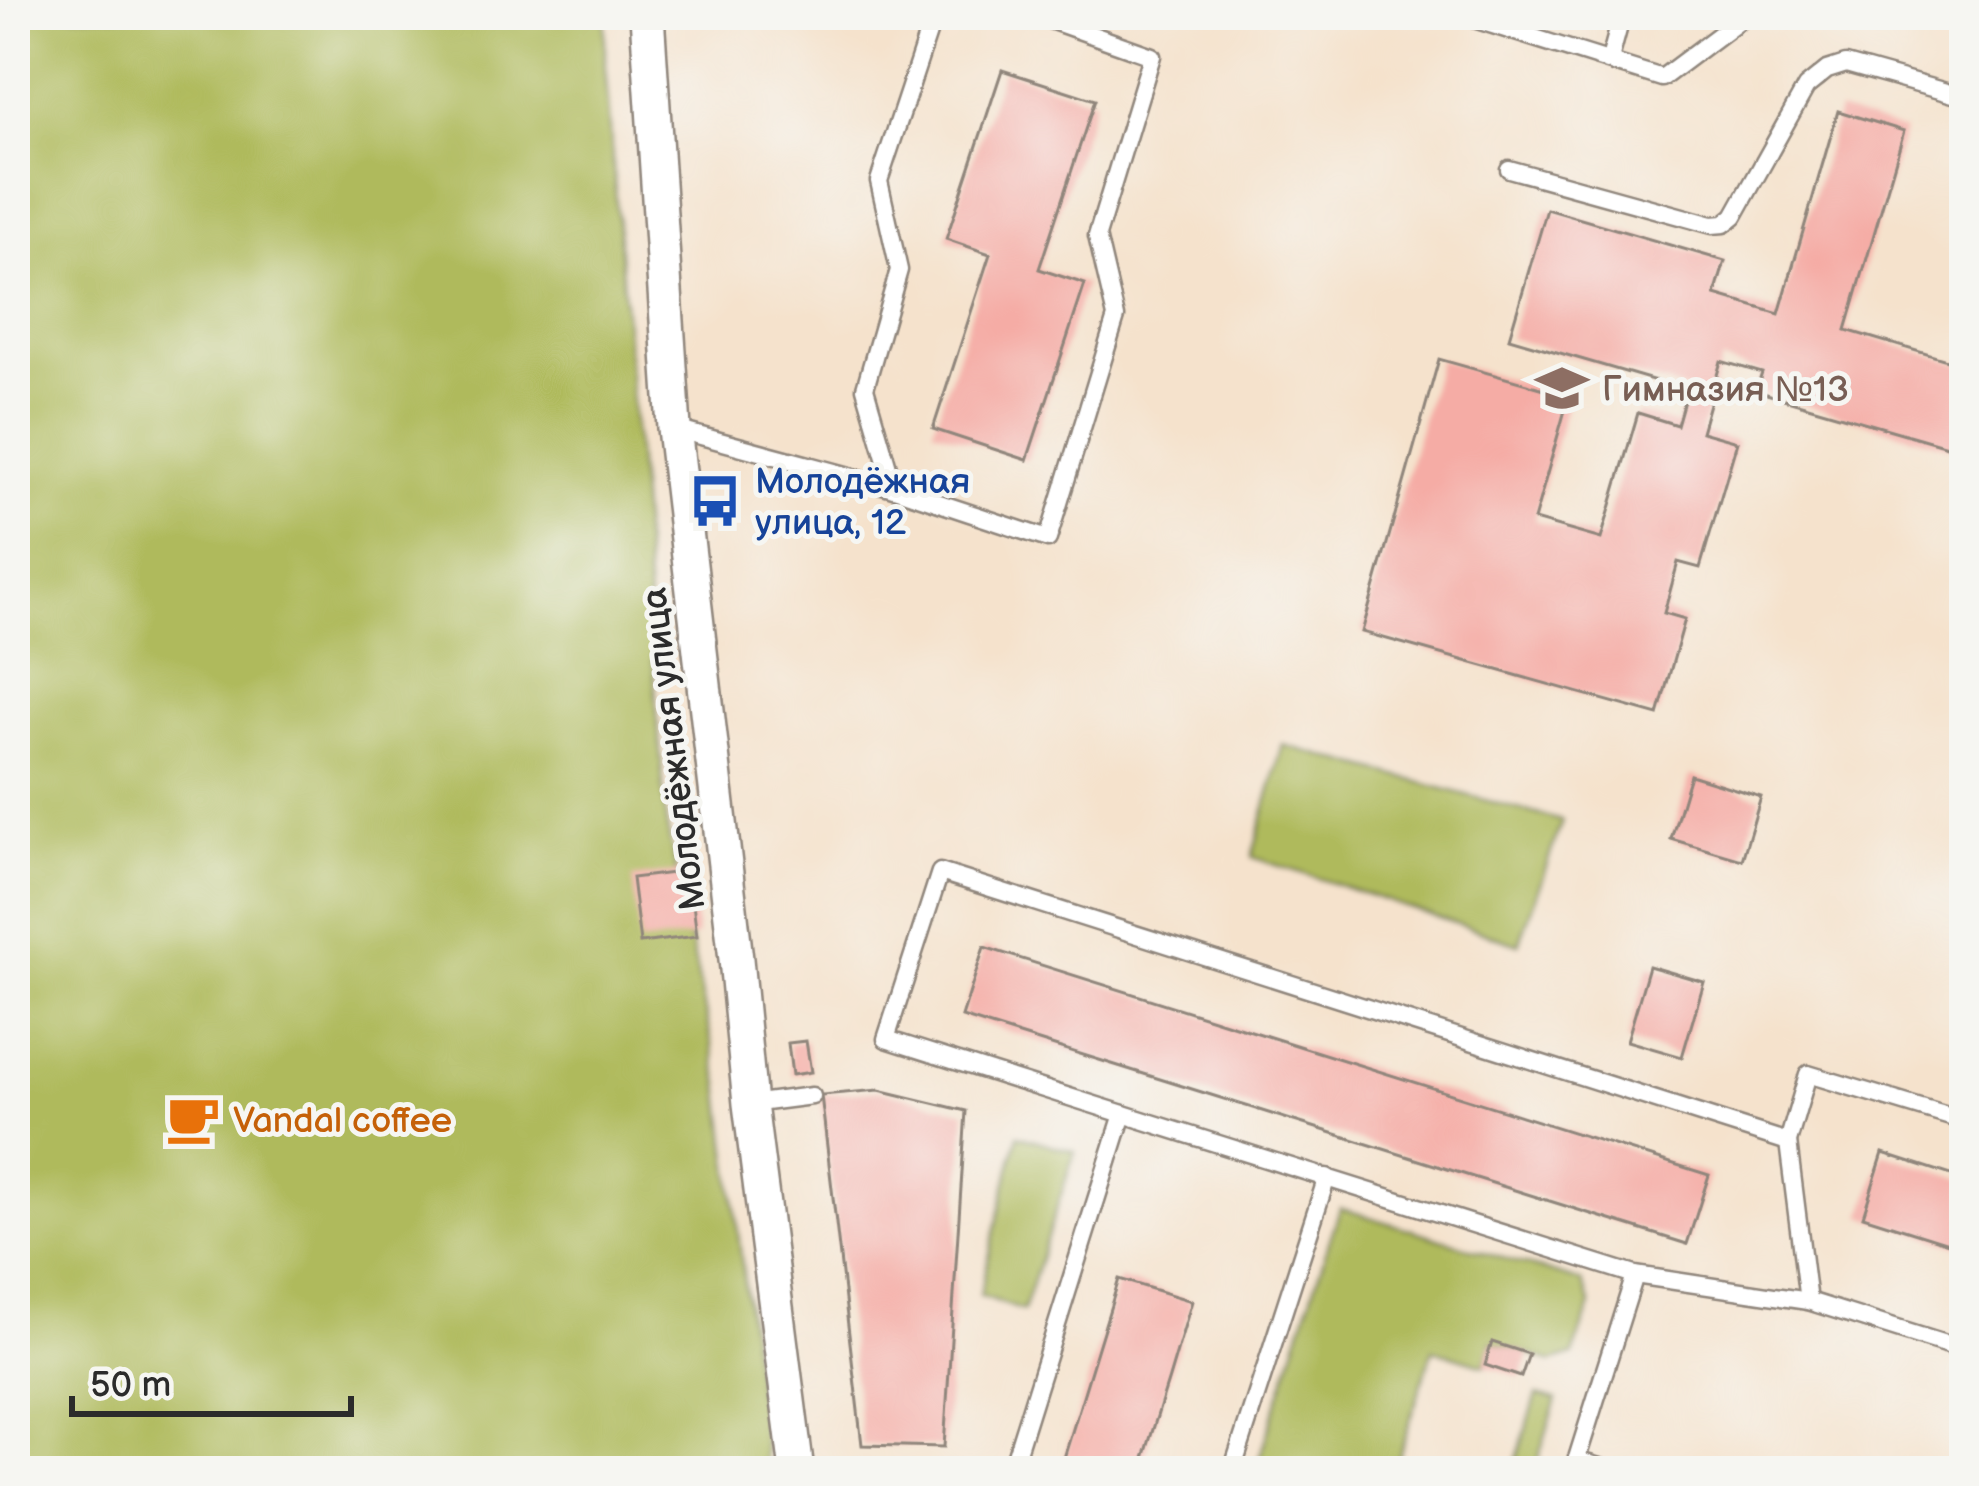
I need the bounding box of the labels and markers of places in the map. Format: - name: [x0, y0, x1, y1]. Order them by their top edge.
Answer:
- school or university icon: Гимназия №13: [1533, 359, 1591, 417]
- place label: Гимназия №13: [1602, 369, 1849, 412]
- place label: Молодёжная улица, 12: [755, 461, 970, 545]
- bus stop icon: Молодёжная улица, 12: [686, 472, 744, 530]
- cafe icon: Vandal coffee: [164, 1090, 222, 1148]
- place label: Vandal coffee: [233, 1100, 452, 1143]

